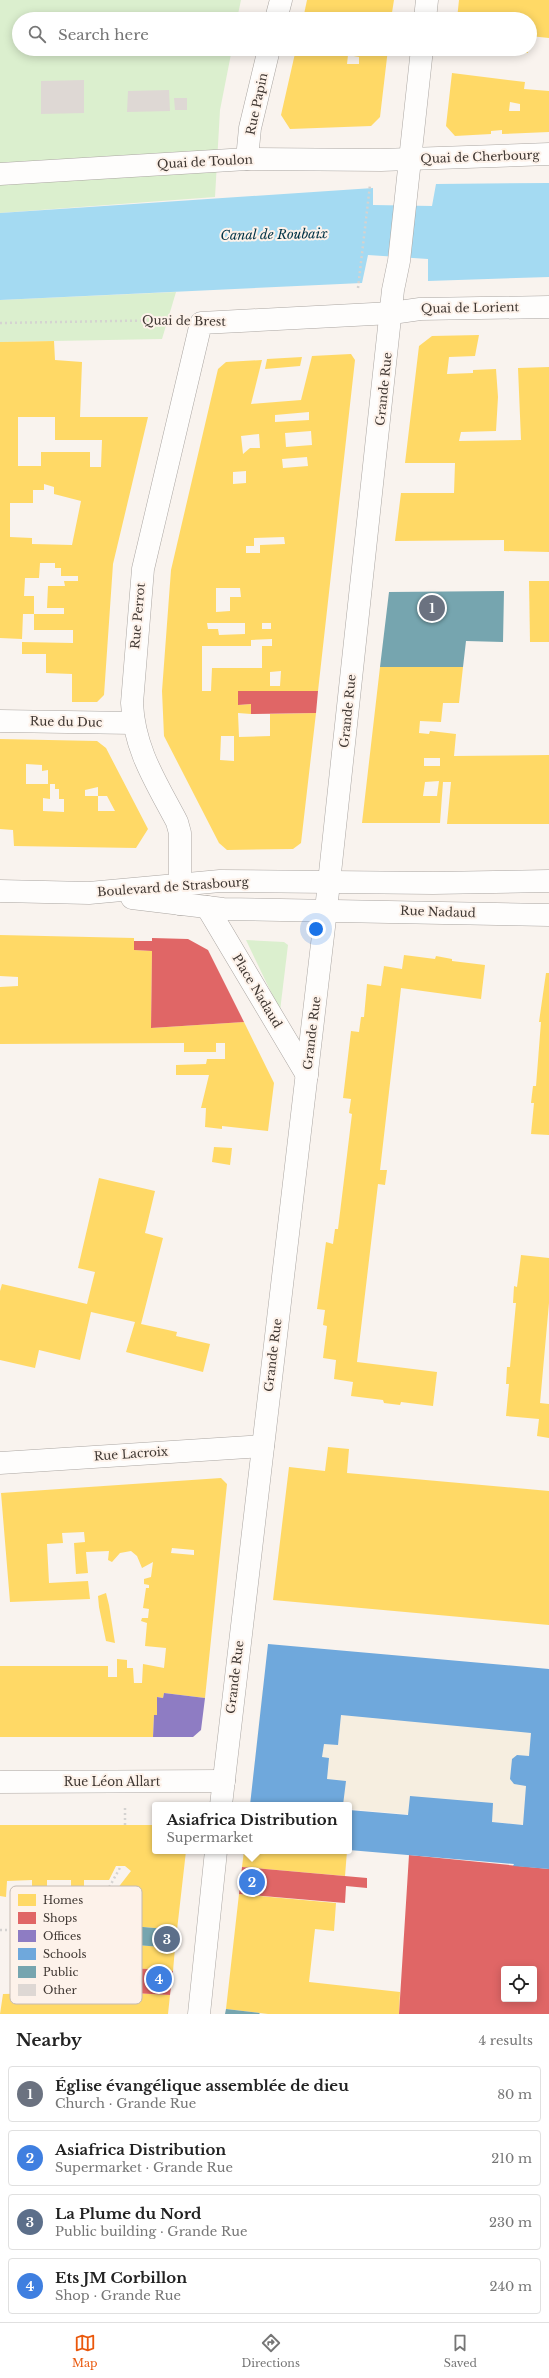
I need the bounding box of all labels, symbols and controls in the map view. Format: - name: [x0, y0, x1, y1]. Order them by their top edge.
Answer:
- search box: [12, 12, 537, 56]
- icon: search: [26, 23, 48, 45]
- text: Search here: [58, 25, 149, 44]
- street label: Rue Papin: [243, 71, 270, 136]
- street label: Quai de Cherbourg: [420, 147, 541, 166]
- street label: Quai de Toulon: [157, 152, 253, 171]
- water label: Canal de Roubaix: [220, 225, 328, 244]
- street label: Quai de Lorient: [421, 299, 520, 316]
- street label: Quai de Brest: [142, 312, 226, 329]
- street label: Grande Rue: [372, 351, 395, 426]
- street label: Rue Perrot: [127, 582, 148, 650]
- pin: 1: [419, 593, 445, 623]
- street label: Grande Rue: [336, 673, 359, 748]
- street label: Rue du Duc: [30, 713, 103, 730]
- street label: Boulevard de Strasbourg: [97, 874, 250, 899]
- street label: Rue Nadaud: [400, 903, 476, 920]
- your location: [306, 919, 326, 939]
- street label: Place Nadaud: [230, 951, 285, 1030]
- street label: Grande Rue: [300, 995, 323, 1071]
- street label: Grande Rue: [261, 1317, 284, 1393]
- street label: Rue Lacroix: [93, 1443, 169, 1464]
- street label: Grande Rue: [223, 1639, 246, 1715]
- street label: Rue Léon Allart: [64, 1774, 161, 1789]
- popup: [152, 1802, 352, 1854]
- text: Asiafrica Distribution: [166, 1810, 338, 1829]
- text: Supermarket: [166, 1829, 253, 1846]
- pin: 2: [239, 1867, 265, 1897]
- legend: [10, 1886, 142, 2004]
- text: Homes: [43, 1893, 83, 1907]
- text: Shops: [43, 1911, 77, 1925]
- pin: 3: [154, 1924, 180, 1954]
- text: Offices: [43, 1929, 81, 1943]
- text: Schools: [43, 1947, 87, 1961]
- pin: 4: [146, 1964, 172, 1994]
- text: Public: [43, 1965, 78, 1979]
- map controls: [501, 1966, 537, 2002]
- button: locate: [501, 1966, 537, 2002]
- text: Other: [43, 1983, 77, 1997]
- text: Nearby: [16, 2030, 82, 2051]
- text: 4 results: [479, 2032, 533, 2049]
- text: Église évangélique assemblée de dieu: [55, 2076, 349, 2095]
- text: 1: [27, 2086, 33, 2103]
- text: 80 m: [497, 2086, 532, 2103]
- text: Church · Grande Rue: [55, 2095, 196, 2112]
- text: Asiafrica Distribution: [55, 2140, 226, 2159]
- text: 2: [26, 2150, 34, 2167]
- text: 210 m: [491, 2150, 532, 2167]
- text: Supermarket · Grande Rue: [55, 2159, 233, 2176]
- text: La Plume du Nord: [55, 2204, 201, 2223]
- text: 3: [26, 2214, 34, 2231]
- text: 230 m: [489, 2214, 532, 2231]
- text: Public building · Grande Rue: [55, 2223, 247, 2240]
- text: Ets JM Corbillon: [55, 2268, 187, 2287]
- text: 4: [26, 2278, 34, 2295]
- text: 240 m: [489, 2278, 532, 2295]
- text: Shop · Grande Rue: [55, 2287, 181, 2304]
- tab: Map: [72, 2332, 98, 2370]
- tab: Directions: [241, 2332, 300, 2370]
- tab: Saved: [444, 2332, 477, 2370]

